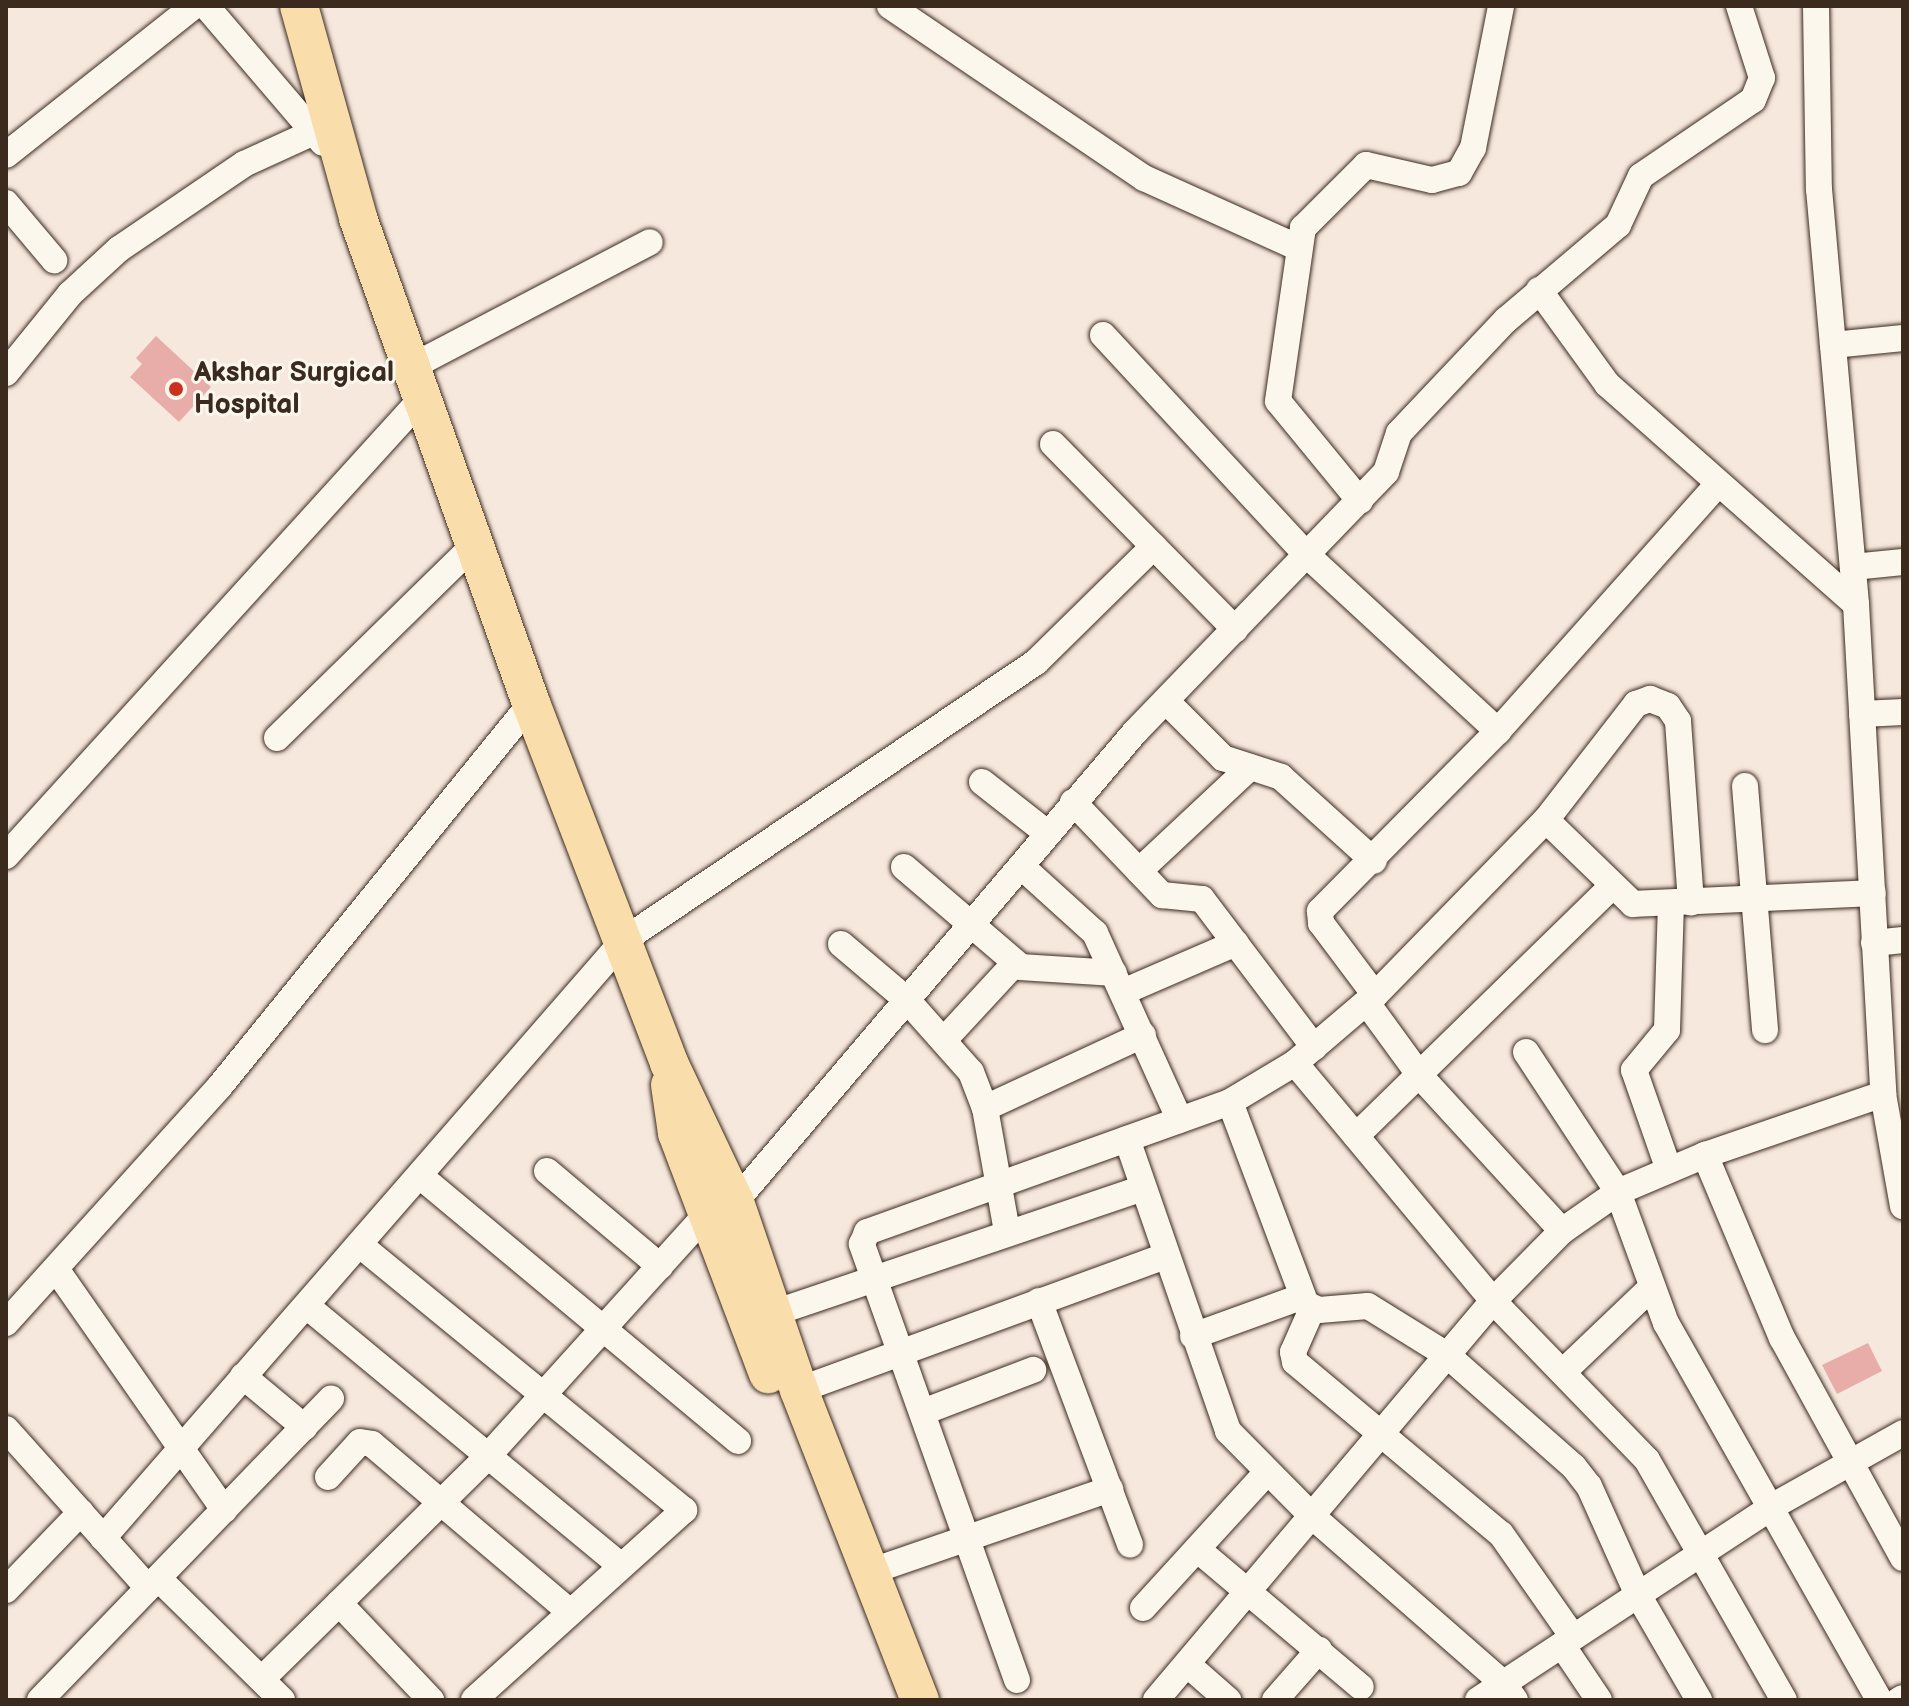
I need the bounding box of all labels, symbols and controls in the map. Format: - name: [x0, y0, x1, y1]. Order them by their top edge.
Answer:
- place label: Akshar Surgical Hospital: [194, 356, 394, 422]
- marker: Akshar Surgical Hospital: [165, 378, 187, 400]

